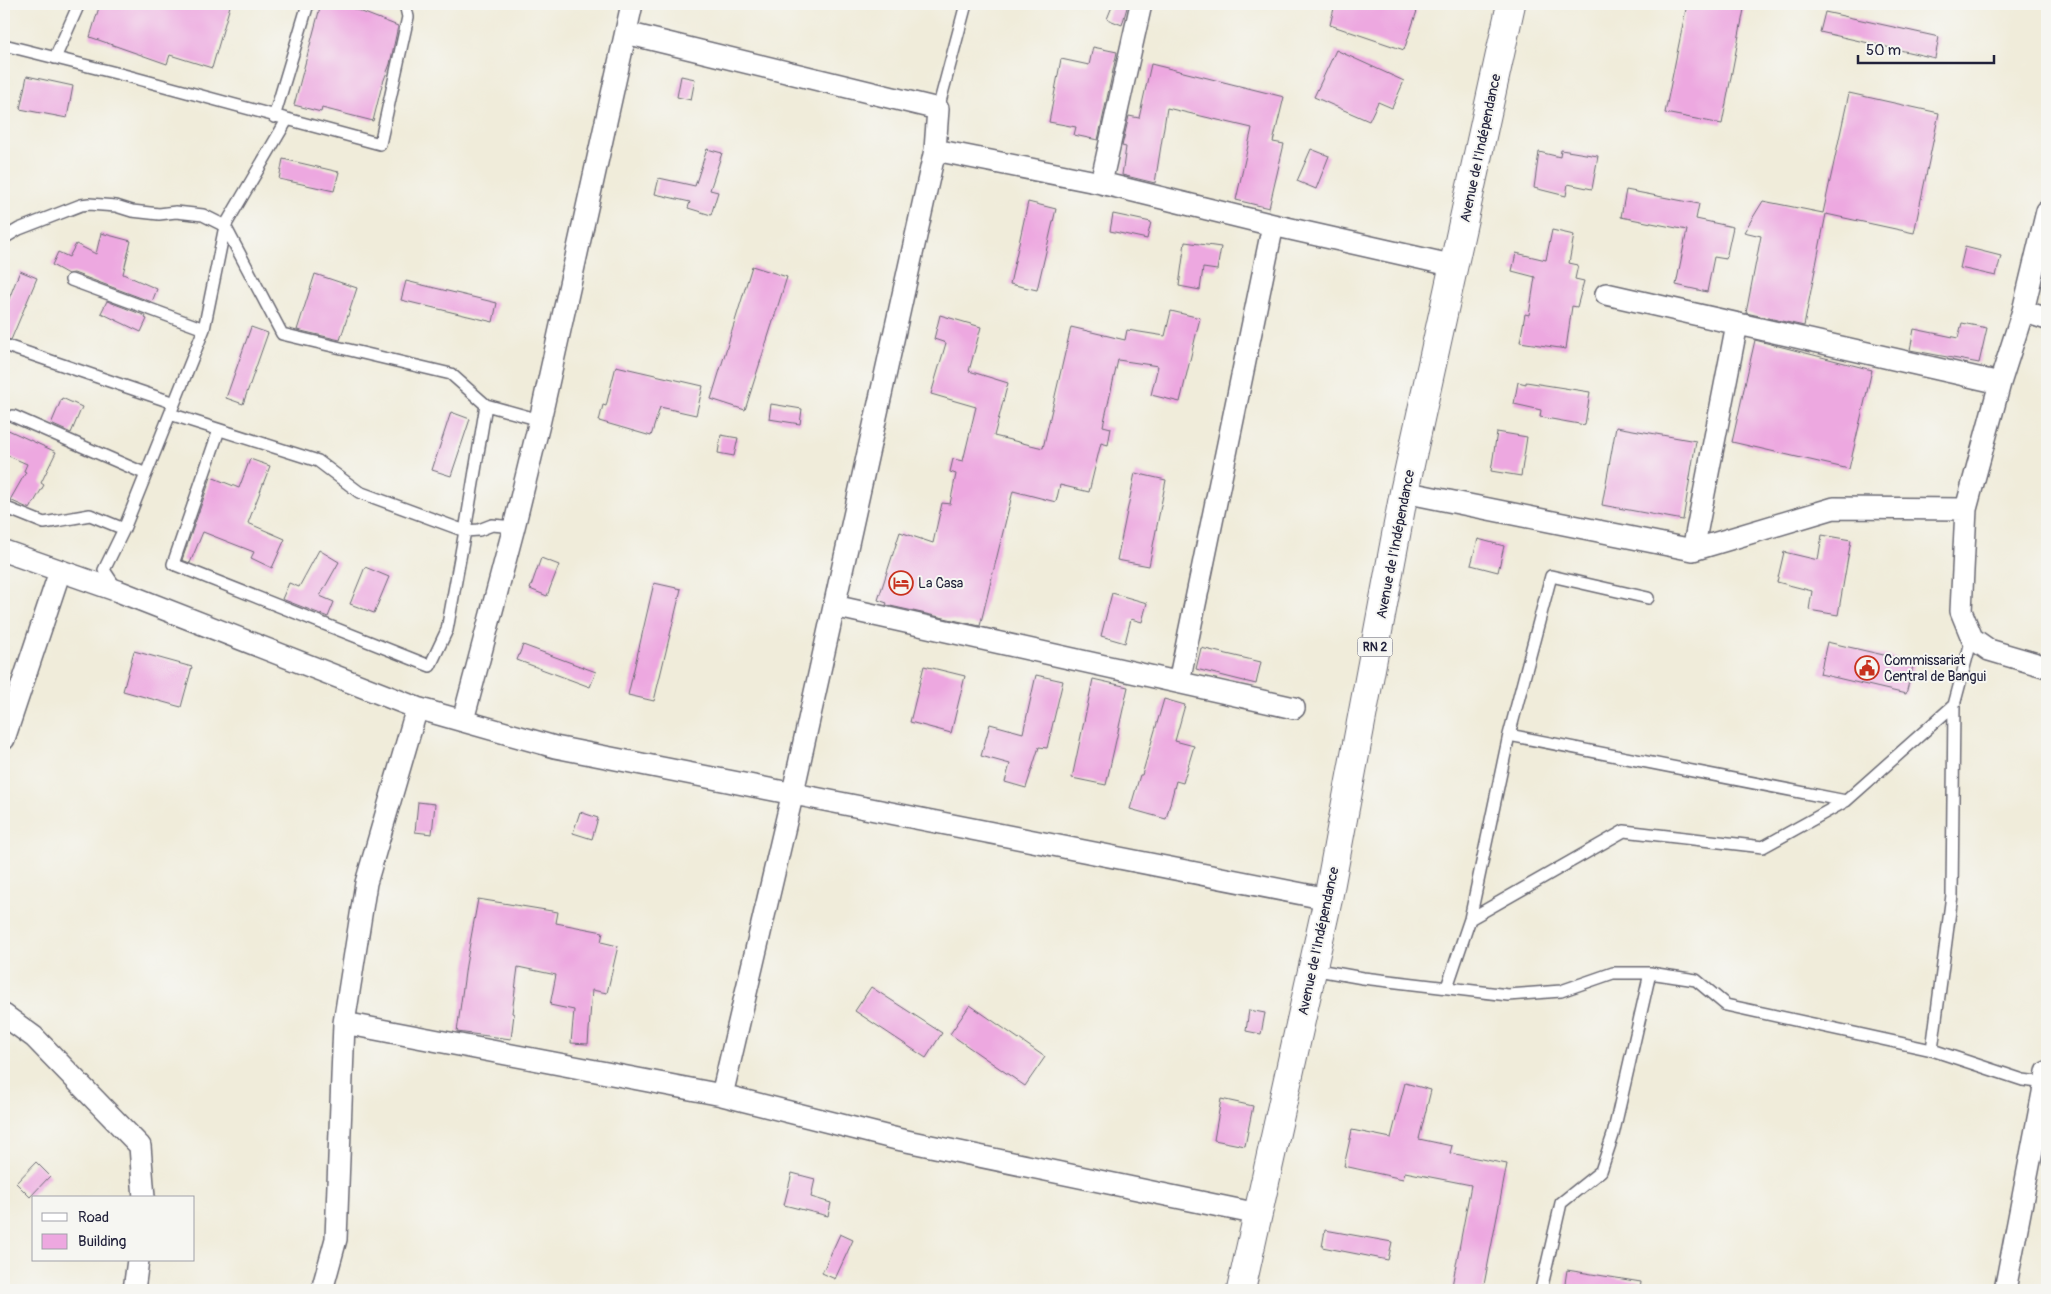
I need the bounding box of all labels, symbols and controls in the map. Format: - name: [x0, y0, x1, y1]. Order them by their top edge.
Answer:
- scale bar: [1858, 32, 1995, 64]
- text: 50 m: [1866, 41, 1901, 60]
- street label: Avenue de l'Indépendance: [1456, 72, 1505, 224]
- street label: Avenue de l'Indépendance: [1373, 468, 1418, 620]
- hotel icon: La Casa: [888, 570, 914, 596]
- place label: La Casa: [918, 575, 963, 592]
- road number: RN 2: [1358, 638, 1392, 656]
- place label: Commissariat Central de Bangui: [1884, 652, 1987, 685]
- public building icon: Commissariat Central de Bangui: [1854, 655, 1880, 681]
- street label: Avenue de l'Indépendance: [1294, 865, 1343, 1017]
- legend: [32, 1196, 195, 1262]
- text: Road: [78, 1208, 109, 1227]
- text: Building: [78, 1232, 126, 1251]

